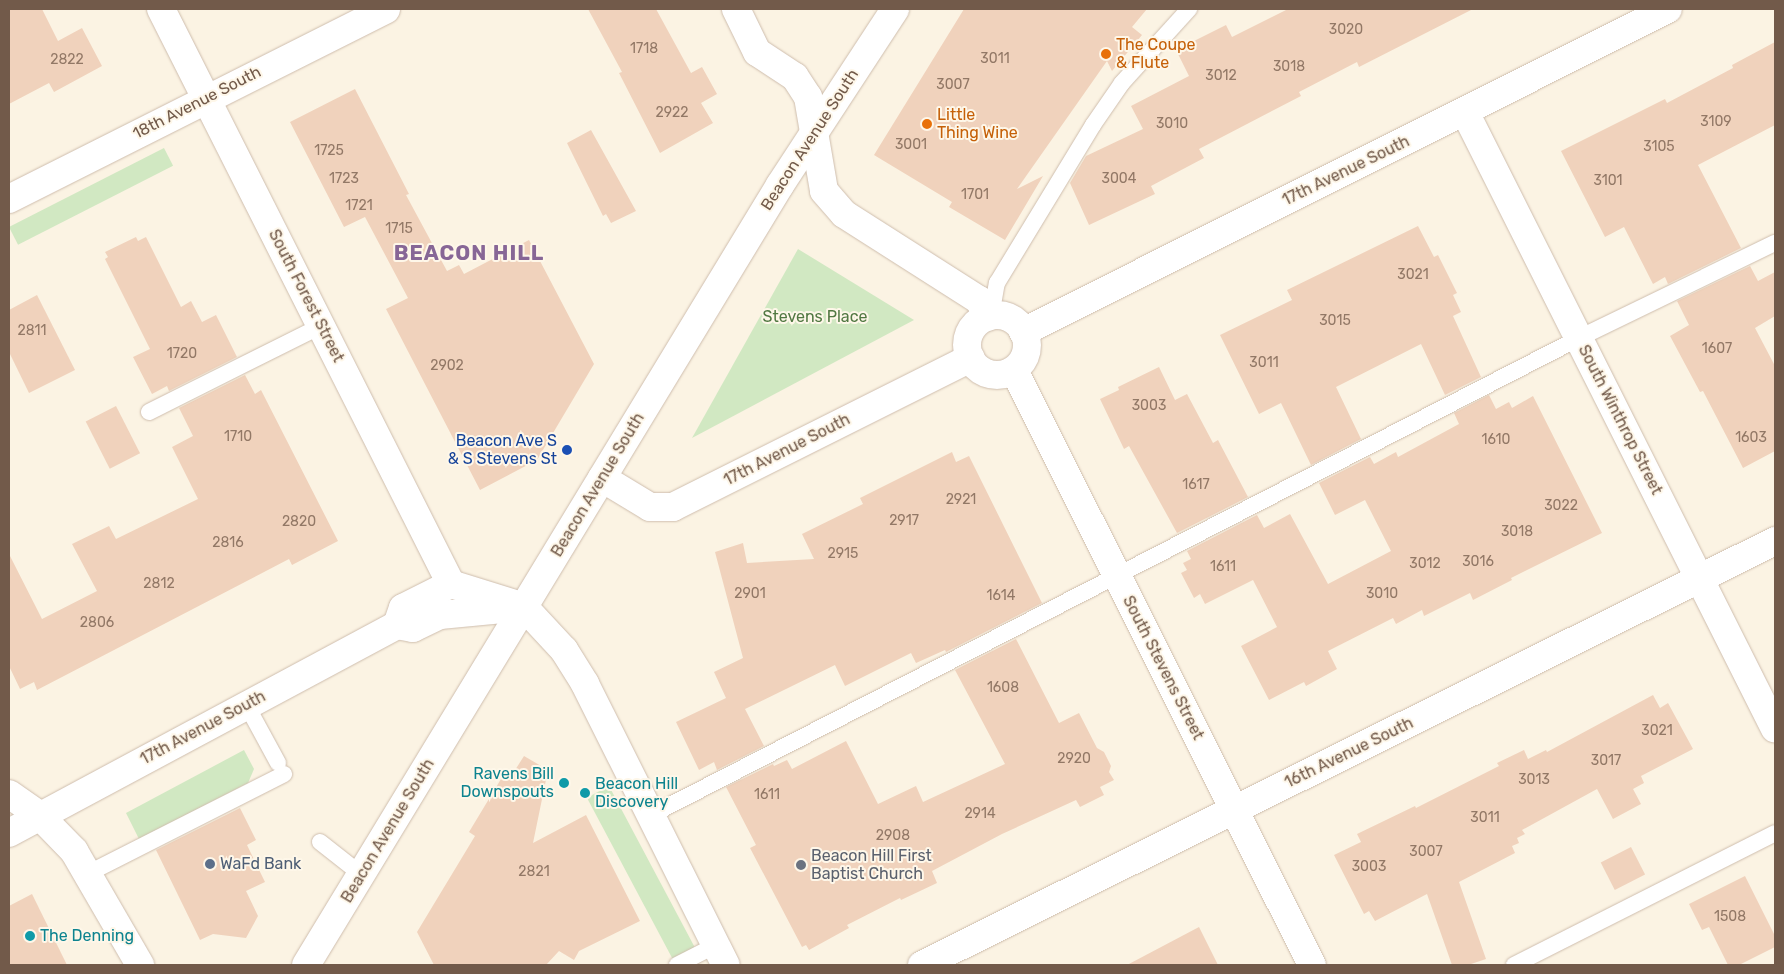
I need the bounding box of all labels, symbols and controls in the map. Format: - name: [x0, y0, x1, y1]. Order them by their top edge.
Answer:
- house number: 3020: [1329, 22, 1363, 38]
- place label: The Coupe & Flute: [1116, 35, 1196, 73]
- house number: 1718: [630, 41, 658, 57]
- marker: The Coupe & Flute: [1100, 48, 1112, 60]
- house number: 3011: [980, 51, 1010, 67]
- house number: 2822: [50, 52, 84, 68]
- house number: 3018: [1273, 59, 1305, 75]
- street label: 18th Avenue South: [130, 62, 264, 144]
- street label: Beacon Avenue South: [757, 66, 863, 214]
- house number: 3012: [1205, 68, 1237, 84]
- house number: 3007: [936, 77, 970, 93]
- house number: 2922: [656, 105, 688, 121]
- place label: Little Thing Wine: [937, 105, 1018, 143]
- house number: 3109: [1700, 114, 1732, 130]
- house number: 3010: [1156, 116, 1188, 132]
- marker: Little Thing Wine: [921, 118, 933, 130]
- street label: 17th Avenue South: [1279, 132, 1413, 210]
- house number: 3001: [895, 137, 927, 153]
- house number: 3105: [1643, 139, 1675, 155]
- house number: 1725: [314, 143, 344, 159]
- house number: 1723: [329, 171, 359, 187]
- house number: 3004: [1102, 171, 1136, 187]
- house number: 3101: [1593, 173, 1623, 189]
- house number: 1701: [961, 187, 989, 203]
- house number: 1721: [345, 198, 373, 214]
- house number: 1715: [385, 221, 413, 237]
- street label: South Forest Street: [264, 226, 348, 366]
- district label: BEACON HILL: [392, 240, 546, 266]
- house number: 3021: [1397, 267, 1429, 283]
- park label: Stevens Place: [763, 307, 867, 327]
- house number: 3015: [1319, 313, 1351, 329]
- house number: 2811: [17, 323, 47, 339]
- house number: 1607: [1702, 341, 1732, 357]
- street label: South Winthrop Street: [1574, 342, 1666, 498]
- house number: 1720: [167, 346, 197, 362]
- house number: 3011: [1249, 355, 1279, 371]
- house number: 2902: [430, 358, 464, 374]
- house number: 3003: [1132, 398, 1166, 414]
- street label: Beacon Avenue South: [547, 409, 649, 561]
- street label: 17th Avenue South: [720, 410, 854, 490]
- house number: 1710: [224, 429, 252, 445]
- house number: 1603: [1735, 430, 1767, 446]
- place label: Beacon Ave S & S Stevens St: [448, 431, 557, 469]
- house number: 1610: [1482, 432, 1510, 448]
- marker: Beacon Ave S & S Stevens St: [561, 444, 573, 456]
- house number: 1617: [1182, 477, 1210, 493]
- house number: 2921: [946, 492, 976, 508]
- house number: 3022: [1544, 498, 1578, 514]
- house number: 2917: [889, 513, 919, 529]
- house number: 2820: [282, 514, 316, 530]
- house number: 3018: [1501, 524, 1533, 540]
- house number: 2816: [212, 535, 244, 551]
- house number: 2915: [828, 546, 858, 562]
- house number: 3016: [1462, 554, 1494, 570]
- house number: 3012: [1409, 556, 1441, 572]
- house number: 1611: [1210, 559, 1236, 575]
- house number: 2812: [143, 576, 175, 592]
- house number: 2901: [734, 586, 766, 602]
- house number: 3010: [1366, 586, 1398, 602]
- house number: 1614: [987, 588, 1015, 604]
- street label: South Stevens Street: [1118, 593, 1208, 743]
- house number: 2806: [80, 615, 114, 631]
- house number: 1608: [987, 680, 1019, 696]
- street label: 17th Avenue South: [137, 687, 269, 769]
- street label: 16th Avenue South: [1281, 713, 1417, 793]
- house number: 3021: [1641, 723, 1673, 739]
- house number: 2920: [1057, 751, 1091, 767]
- house number: 3017: [1591, 753, 1621, 769]
- street label: Beacon Avenue South: [337, 755, 439, 907]
- place label: Ravens Bill Downspouts: [461, 764, 554, 802]
- house number: 3013: [1518, 772, 1550, 788]
- place label: Beacon Hill Discovery: [595, 774, 678, 812]
- marker: Ravens Bill Downspouts: [558, 777, 570, 789]
- marker: Beacon Hill Discovery: [579, 787, 591, 799]
- house number: 1611: [754, 787, 780, 803]
- house number: 2914: [964, 806, 996, 822]
- house number: 3011: [1470, 810, 1500, 826]
- house number: 2908: [876, 828, 910, 844]
- house number: 3007: [1409, 844, 1443, 860]
- place label: Beacon Hill First Baptist Church: [811, 846, 932, 884]
- place label: WaFd Bank: [220, 854, 301, 874]
- marker: WaFd Bank: [204, 858, 216, 870]
- marker: Beacon Hill First Baptist Church: [795, 859, 807, 871]
- house number: 3003: [1352, 859, 1386, 875]
- house number: 2821: [518, 864, 550, 880]
- house number: 1508: [1714, 909, 1746, 925]
- place label: The Denning: [40, 926, 134, 946]
- marker: The Denning: [24, 930, 36, 942]

